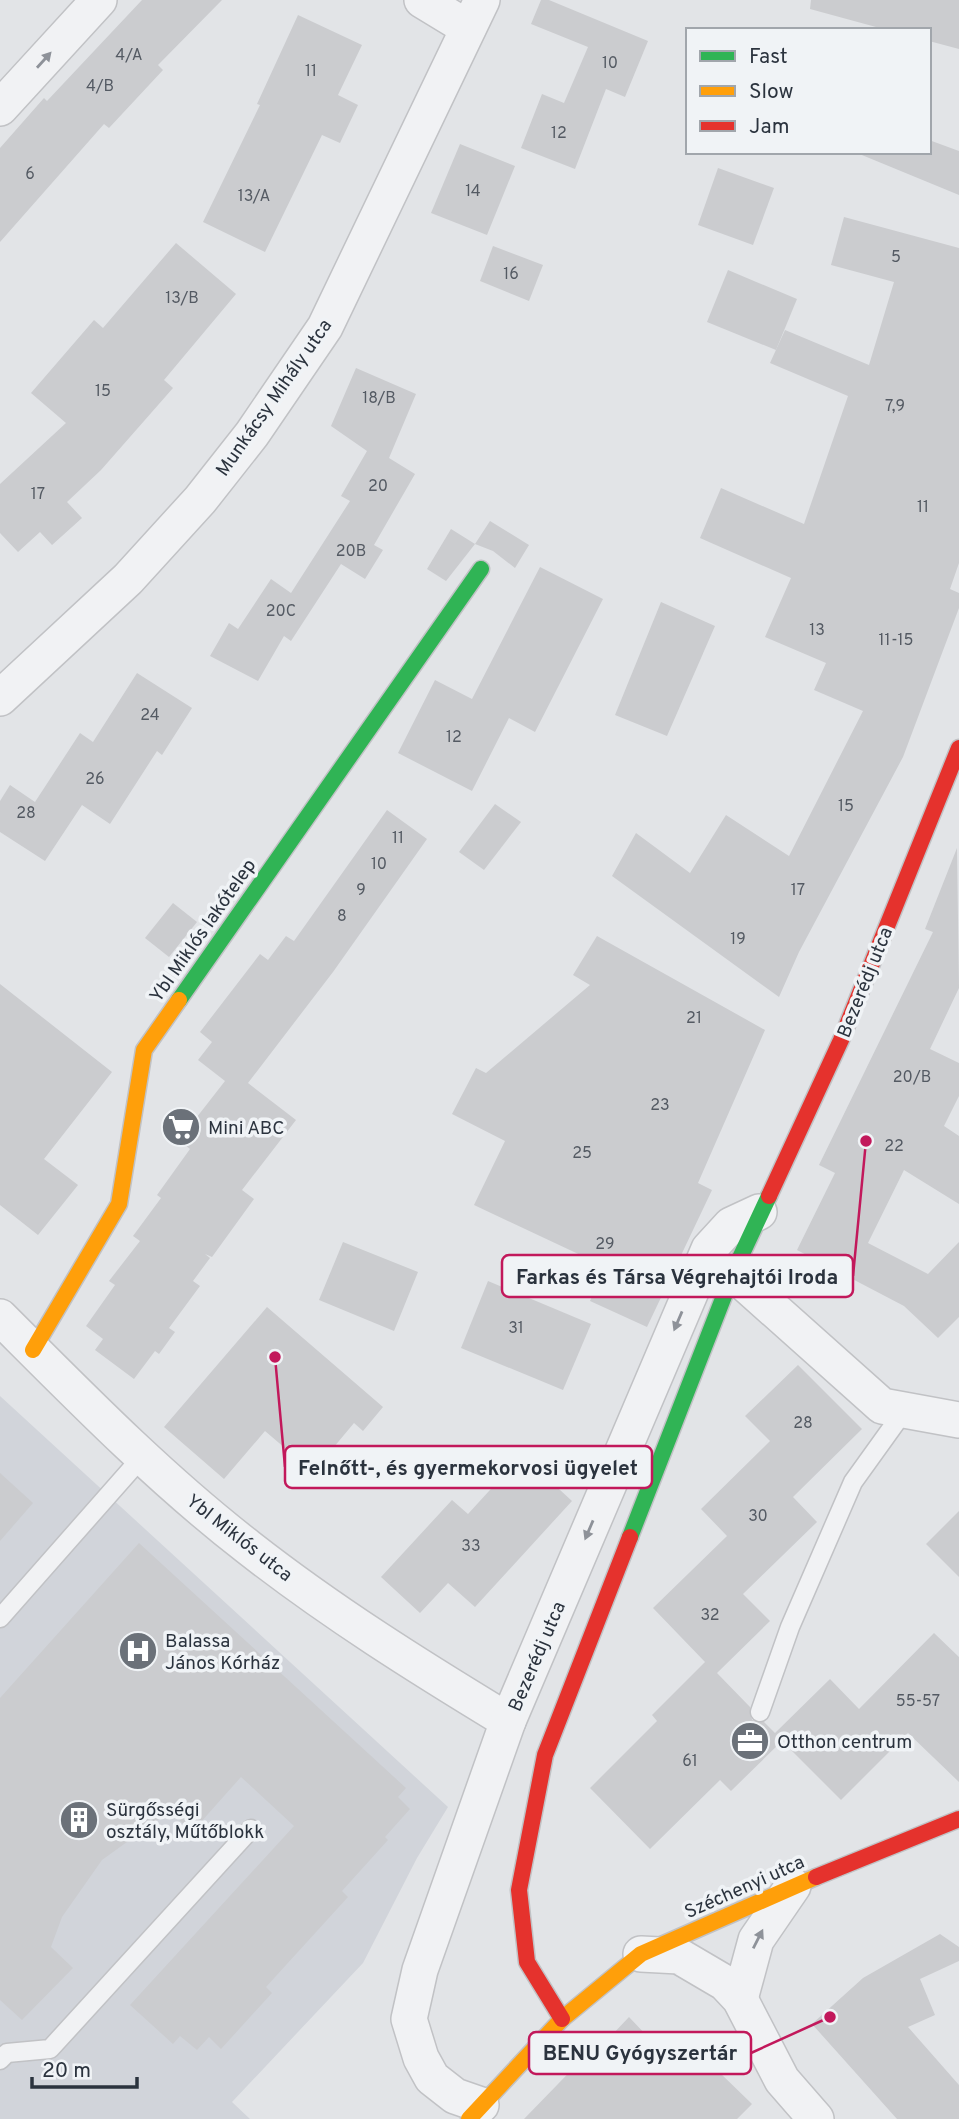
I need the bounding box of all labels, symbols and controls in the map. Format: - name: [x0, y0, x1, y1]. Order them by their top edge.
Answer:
- legend: [686, 28, 931, 154]
- text: Fast: [749, 44, 788, 71]
- house number: 4/A: [115, 46, 143, 66]
- one-way arrow: [36, 51, 52, 69]
- house number: 10: [602, 54, 618, 74]
- house number: 11: [305, 62, 317, 82]
- house number: 4/B: [86, 77, 114, 97]
- text: Slow: [749, 79, 794, 106]
- text: Jam: [749, 114, 790, 141]
- house number: 12: [551, 124, 567, 144]
- house number: 6: [25, 165, 35, 185]
- house number: 14: [465, 182, 481, 202]
- house number: 13/A: [238, 187, 270, 207]
- house number: 5: [891, 248, 901, 268]
- house number: 16: [503, 265, 519, 285]
- house number: 13/B: [165, 289, 199, 309]
- street label: Munkácsy Mihály utca: [211, 315, 338, 481]
- house number: 15: [95, 382, 111, 402]
- house number: 18/B: [362, 389, 396, 409]
- house number: 7,9: [885, 397, 905, 417]
- house number: 20: [368, 477, 388, 497]
- house number: 17: [31, 485, 45, 505]
- house number: 11: [917, 498, 929, 518]
- house number: 20B: [336, 542, 366, 562]
- house number: 20C: [266, 602, 296, 622]
- house number: 13: [809, 621, 825, 641]
- house number: 11-15: [879, 631, 913, 651]
- house number: 24: [140, 706, 160, 726]
- house number: 12: [446, 728, 462, 748]
- house number: 26: [85, 770, 105, 790]
- house number: 15: [838, 797, 854, 817]
- house number: 28: [16, 804, 36, 824]
- house number: 11: [392, 829, 404, 849]
- street label: Ybl Miklós lakótelep: [145, 855, 262, 1008]
- house number: 10: [371, 855, 387, 875]
- house number: 9: [356, 881, 366, 901]
- house number: 17: [791, 881, 805, 901]
- house number: 8: [337, 907, 347, 927]
- street label: Bezerédj utca: [833, 924, 899, 1042]
- house number: 19: [730, 930, 746, 950]
- house number: 21: [686, 1009, 702, 1029]
- house number: 20/B: [893, 1068, 931, 1088]
- house number: 23: [650, 1096, 670, 1116]
- supermarket icon: Mini ABC: [160, 1106, 202, 1148]
- place label: Mini ABC: [208, 1117, 284, 1141]
- house number: 22: [884, 1137, 904, 1157]
- house number: 25: [572, 1144, 592, 1164]
- house number: 29: [595, 1235, 615, 1255]
- callout: Farkas és Társa Végrehajtói Iroda: [502, 1255, 853, 1297]
- text: Farkas és Társa Végrehajtói Iroda: [516, 1265, 838, 1292]
- one-way arrow: [673, 1311, 684, 1332]
- house number: 31: [508, 1319, 524, 1339]
- house number: 28: [793, 1414, 813, 1434]
- callout: Felnőtt-, és gyermekorvosi ügyelet: [285, 1446, 652, 1488]
- text: Felnőtt-, és gyermekorvosi ügyelet: [298, 1456, 638, 1483]
- street label: Ybl Miklós utca: [181, 1490, 297, 1588]
- house number: 30: [748, 1507, 768, 1527]
- one-way arrow: [583, 1520, 594, 1541]
- house number: 33: [461, 1537, 481, 1557]
- street label: Bezerédj utca: [504, 1598, 572, 1715]
- house number: 32: [700, 1606, 720, 1626]
- hospital icon: Balassa János Kórház: [117, 1630, 159, 1672]
- place label: Balassa János Kórház: [165, 1630, 280, 1676]
- house number: 55-57: [896, 1692, 940, 1712]
- office icon: Otthon centrum: [729, 1720, 771, 1762]
- place label: Otthon centrum: [777, 1731, 912, 1755]
- house number: 61: [682, 1752, 698, 1772]
- building icon: Sürgősségi osztály, Műtőblokk: [58, 1799, 100, 1841]
- place label: Sürgősségi osztály, Műtőblokk: [106, 1799, 264, 1845]
- street label: Széchenyi utca: [681, 1851, 809, 1925]
- one-way arrow: [753, 1929, 764, 1949]
- callout: BENU Gyógyszertár: [529, 2032, 751, 2074]
- text: BENU Gyógyszertár: [543, 2041, 738, 2068]
- scale bar: [32, 2046, 136, 2090]
- text: 20 m: [42, 2058, 91, 2085]

